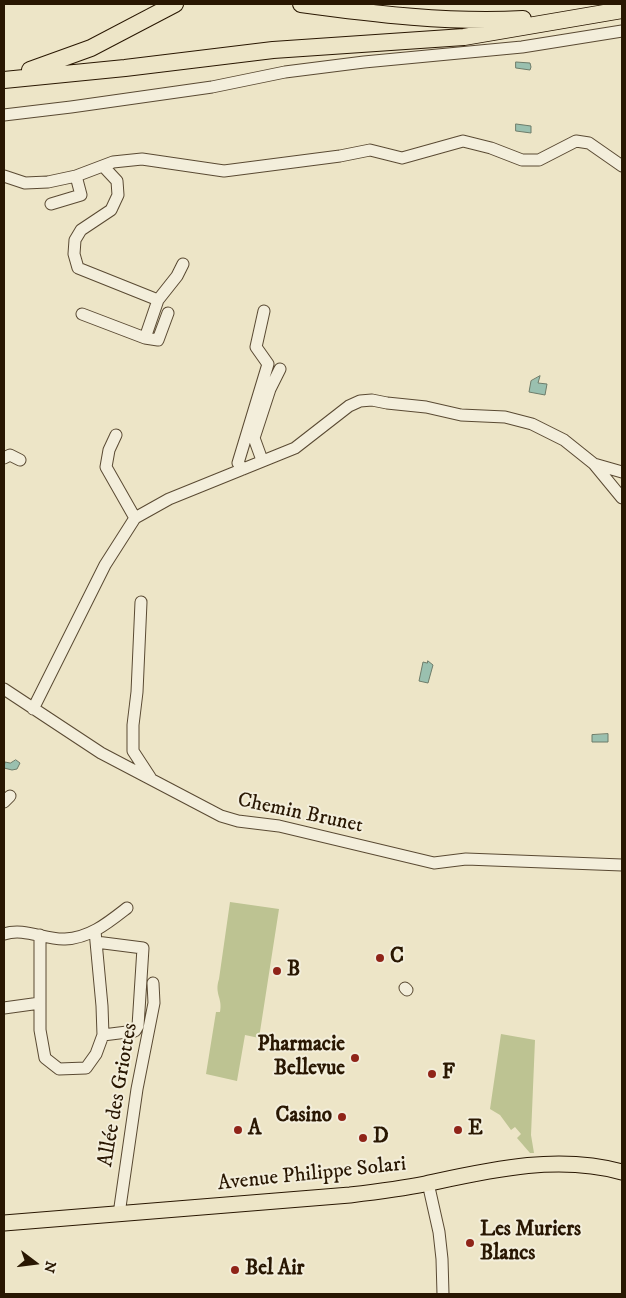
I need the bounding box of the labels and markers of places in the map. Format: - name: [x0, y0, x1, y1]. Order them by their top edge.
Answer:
- place label: C: [390, 945, 404, 971]
- marker: C: [374, 952, 386, 964]
- place label: B: [287, 958, 300, 984]
- marker: B: [271, 965, 283, 977]
- place label: Pharmacie Bellevue: [257, 1033, 345, 1083]
- marker: Pharmacie Bellevue: [349, 1052, 361, 1064]
- place label: F: [442, 1061, 455, 1087]
- marker: F: [426, 1068, 438, 1080]
- place label: Casino: [276, 1104, 332, 1130]
- marker: Casino: [336, 1111, 348, 1123]
- place label: A: [248, 1117, 261, 1143]
- place label: E: [468, 1117, 483, 1143]
- marker: A: [232, 1124, 244, 1136]
- marker: E: [452, 1124, 464, 1136]
- place label: D: [373, 1125, 389, 1151]
- marker: D: [357, 1132, 369, 1144]
- place label: Les Muriers Blancs: [480, 1218, 581, 1268]
- marker: Les Muriers Blancs: [464, 1237, 476, 1249]
- place label: Bel Air: [245, 1257, 304, 1283]
- marker: Bel Air: [229, 1264, 241, 1276]

